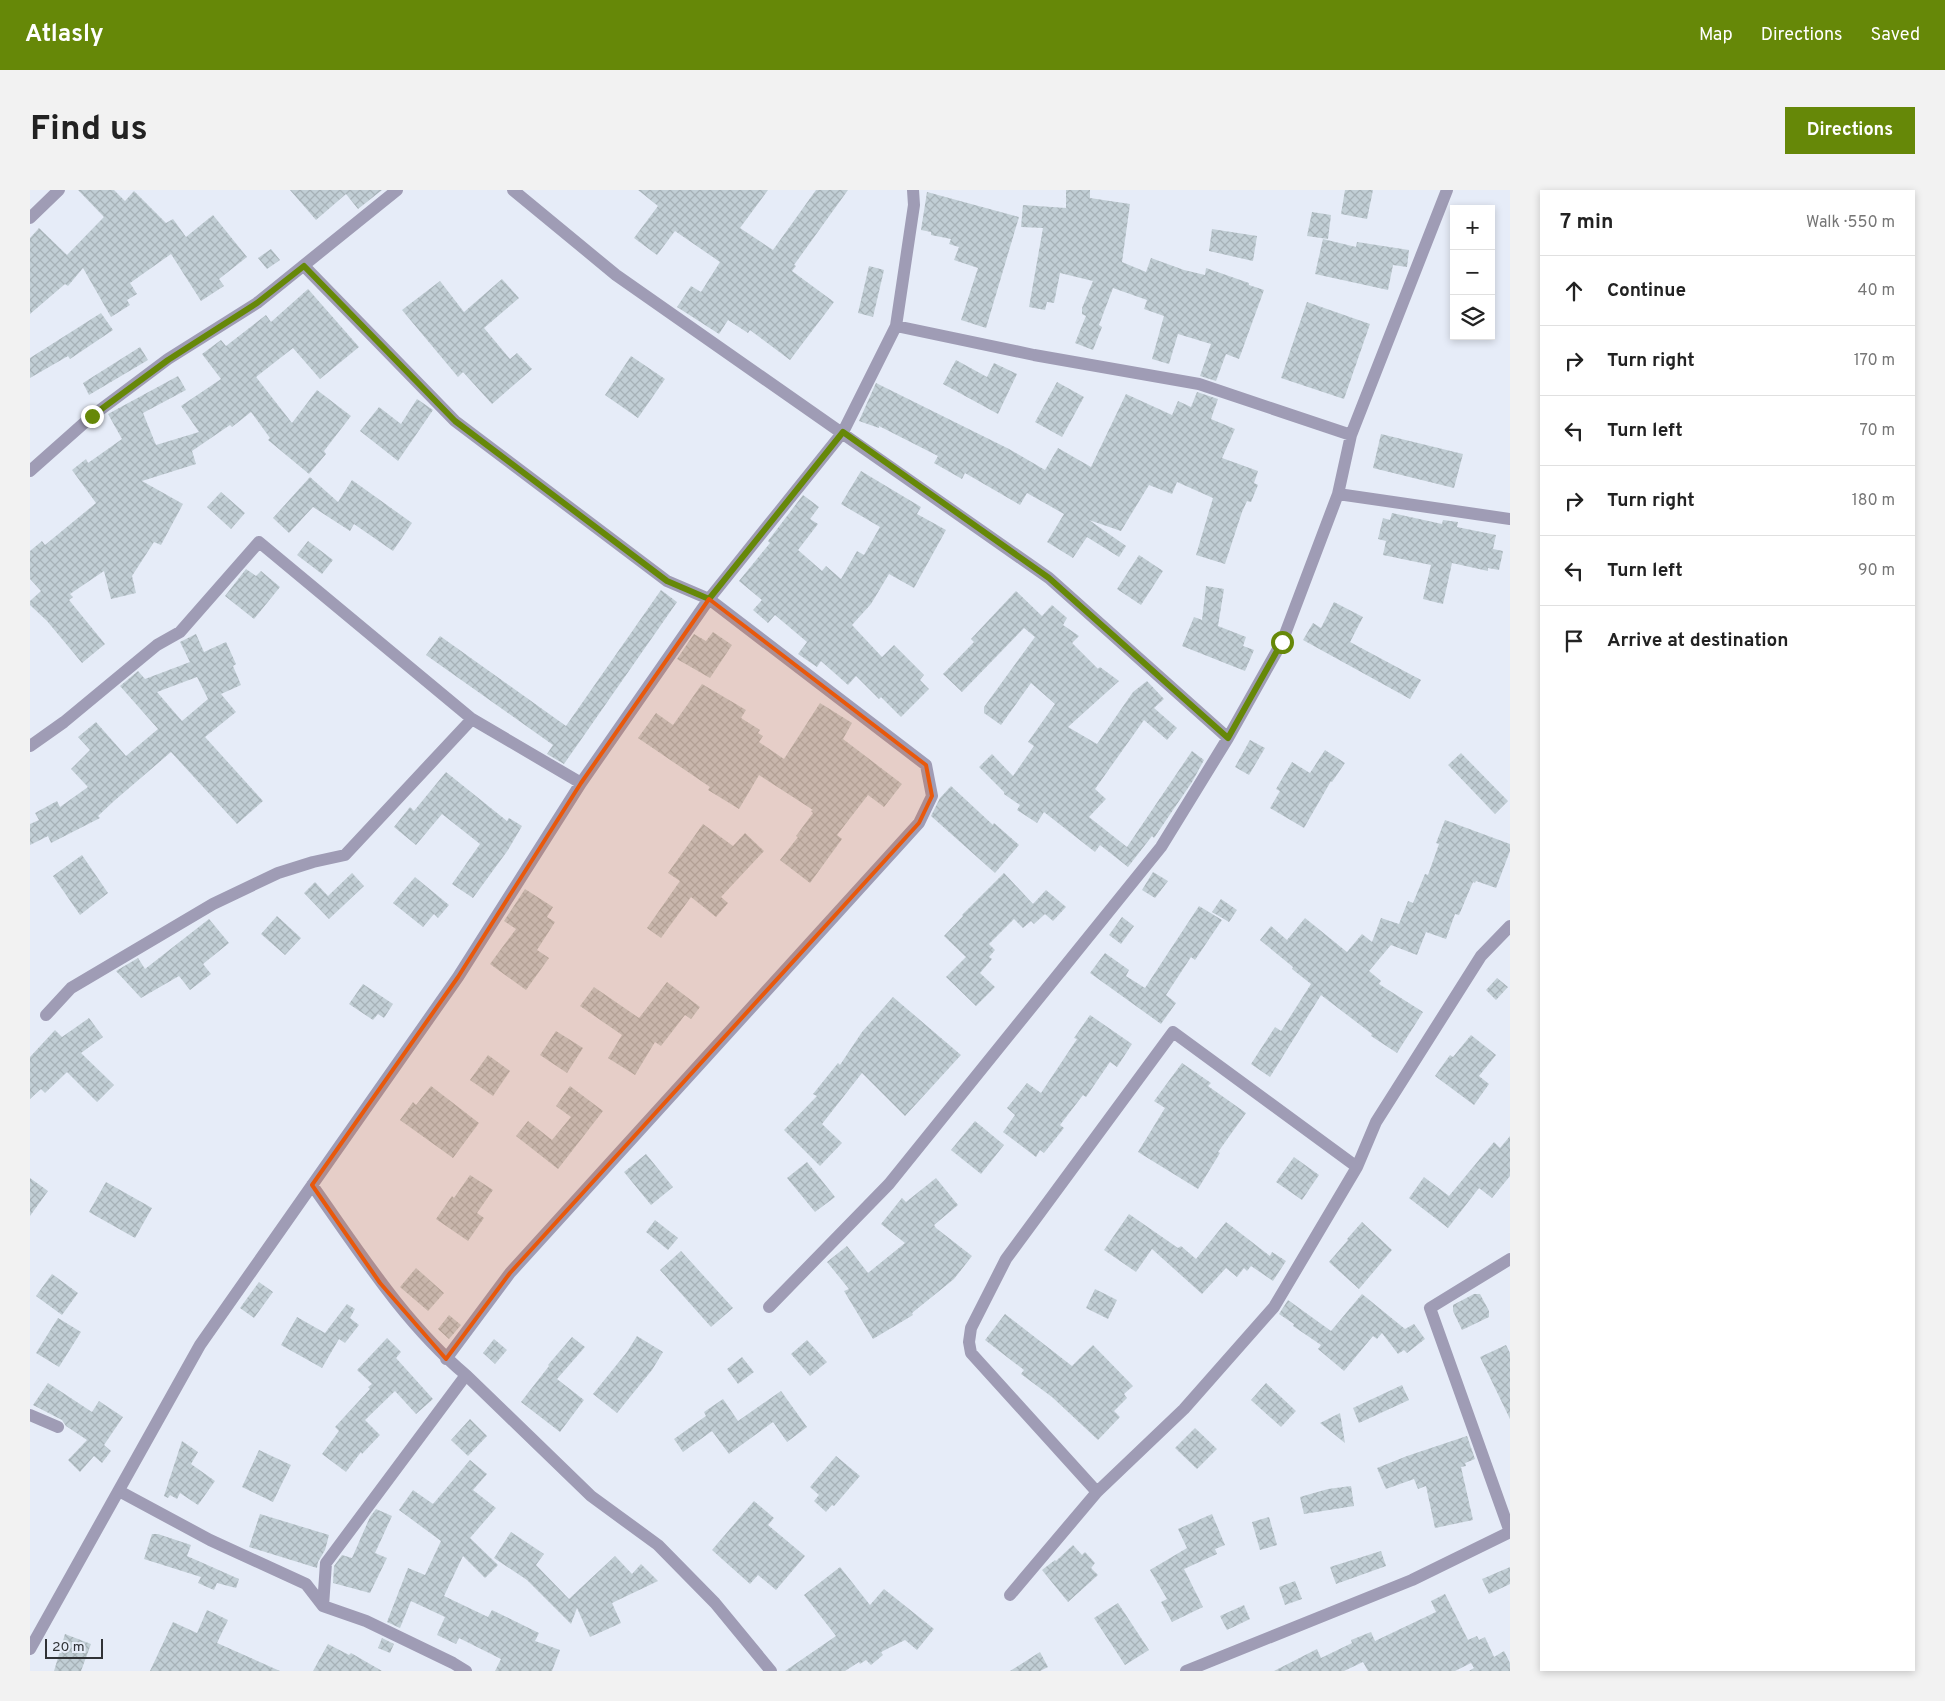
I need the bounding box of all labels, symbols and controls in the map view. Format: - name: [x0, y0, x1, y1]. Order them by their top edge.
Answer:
- text: Atlasly: [25, 20, 104, 50]
- text: Map: [1699, 24, 1733, 47]
- text: Directions: [1761, 24, 1843, 47]
- text: Saved: [1871, 24, 1920, 47]
- button: Directions: [1785, 107, 1915, 154]
- text: Find us: [30, 108, 148, 152]
- map controls: [1450, 205, 1495, 340]
- button: +: [1450, 205, 1495, 250]
- text: 7 min: [1560, 209, 1613, 236]
- text: Walk · 550 m: [1806, 213, 1895, 233]
- button: −: [1450, 250, 1495, 295]
- icon: ahead: [1560, 277, 1588, 305]
- text: Continue: [1607, 279, 1686, 303]
- text: 40 m: [1857, 281, 1895, 301]
- button: layers: [1450, 295, 1495, 340]
- icon: right: [1560, 347, 1588, 375]
- text: Turn right: [1607, 349, 1695, 373]
- text: 170 m: [1854, 351, 1895, 371]
- route end: [81, 405, 104, 428]
- icon: left: [1560, 417, 1588, 445]
- text: Turn left: [1607, 419, 1683, 443]
- text: 70 m: [1860, 421, 1895, 441]
- icon: right: [1560, 487, 1588, 515]
- text: Turn right: [1607, 489, 1695, 513]
- text: 180 m: [1852, 491, 1895, 511]
- icon: left: [1560, 557, 1588, 585]
- text: Turn left: [1607, 559, 1683, 583]
- text: 90 m: [1858, 561, 1895, 581]
- icon: arrive: [1560, 627, 1588, 655]
- text: Arrive at destination: [1607, 629, 1788, 653]
- route start: [1271, 631, 1294, 654]
- scale bar: [45, 1636, 102, 1659]
- text: 20 m: [52, 1639, 85, 1656]

